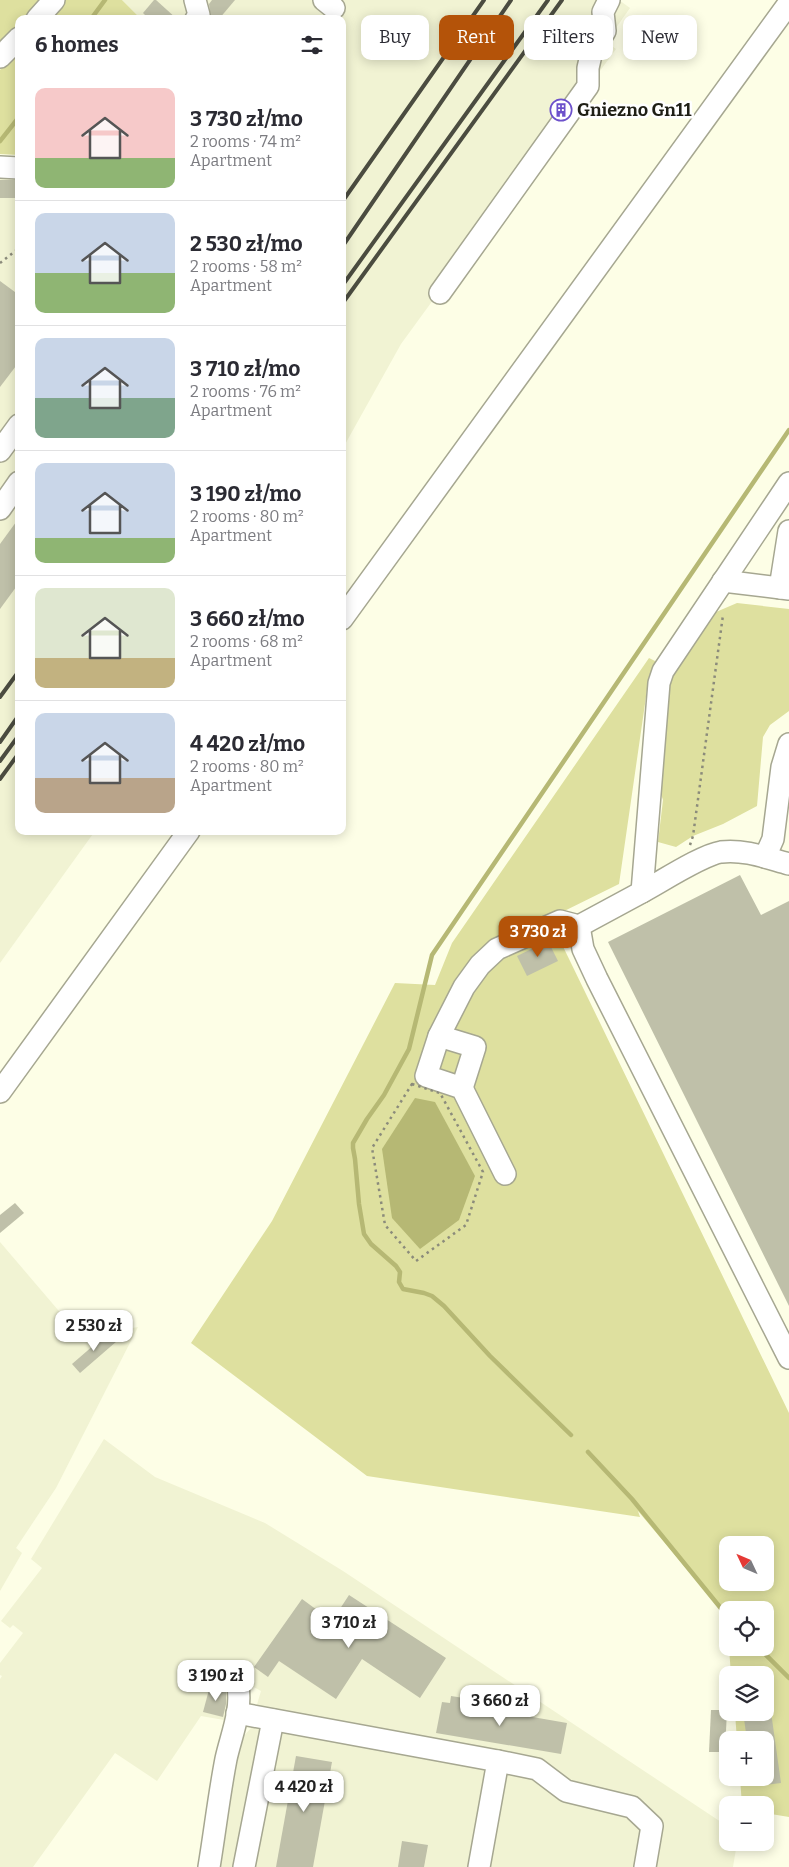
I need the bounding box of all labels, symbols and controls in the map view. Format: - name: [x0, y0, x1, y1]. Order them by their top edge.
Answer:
- chip: Buy: [361, 15, 429, 60]
- chip: Rent: [439, 15, 514, 60]
- chip: Filters: [524, 15, 613, 60]
- chip: New: [623, 15, 697, 60]
- icon: filters: [298, 31, 326, 59]
- text: 6 homes: [35, 32, 119, 58]
- building icon: Gniezno Gn11: [549, 98, 573, 122]
- place label: Gniezno Gn11: [577, 99, 692, 121]
- text: 3 730 zł/mo: [190, 106, 303, 132]
- icon: home: [75, 108, 135, 168]
- text: 2 rooms · 74 m²: [190, 132, 301, 151]
- text: Apartment: [190, 151, 272, 170]
- text: 2 530 zł/mo: [190, 231, 303, 257]
- icon: home: [75, 233, 135, 293]
- text: 2 rooms · 58 m²: [190, 257, 302, 276]
- text: Apartment: [190, 276, 272, 295]
- text: 3 710 zł/mo: [190, 356, 300, 382]
- icon: home: [75, 358, 135, 418]
- text: 2 rooms · 76 m²: [190, 382, 301, 401]
- text: Apartment: [190, 401, 272, 420]
- text: 3 190 zł/mo: [190, 481, 301, 507]
- icon: home: [75, 483, 135, 543]
- text: 2 rooms · 80 m²: [190, 507, 304, 526]
- text: Apartment: [190, 526, 272, 545]
- text: 3 660 zł/mo: [190, 606, 305, 632]
- icon: home: [75, 608, 135, 668]
- text: 2 rooms · 68 m²: [190, 632, 303, 651]
- text: Apartment: [190, 651, 272, 670]
- text: 4 420 zł/mo: [190, 731, 305, 757]
- icon: home: [75, 733, 135, 793]
- text: 2 rooms · 80 m²: [190, 757, 304, 776]
- text: Apartment: [190, 776, 272, 795]
- pin: 3 730 zł: [486, 916, 590, 958]
- text: 3 730 zł: [510, 922, 566, 941]
- pin: 2 530 zł: [42, 1310, 146, 1352]
- text: 2 530 zł: [66, 1316, 122, 1335]
- north arrow: [719, 1536, 774, 1591]
- map controls: [719, 1536, 774, 1851]
- button: locate: [719, 1601, 774, 1656]
- pin: 3 710 zł: [297, 1606, 401, 1649]
- text: 3 710 zł: [322, 1613, 376, 1632]
- pin: 3 190 zł: [164, 1660, 268, 1702]
- text: 3 190 zł: [188, 1666, 244, 1685]
- button: layers: [719, 1666, 774, 1721]
- pin: 3 660 zł: [448, 1684, 552, 1727]
- text: 3 660 zł: [471, 1691, 529, 1710]
- button: +: [719, 1731, 774, 1786]
- pin: 4 420 zł: [252, 1770, 356, 1813]
- text: 4 420 zł: [275, 1777, 333, 1796]
- button: −: [719, 1796, 774, 1851]

